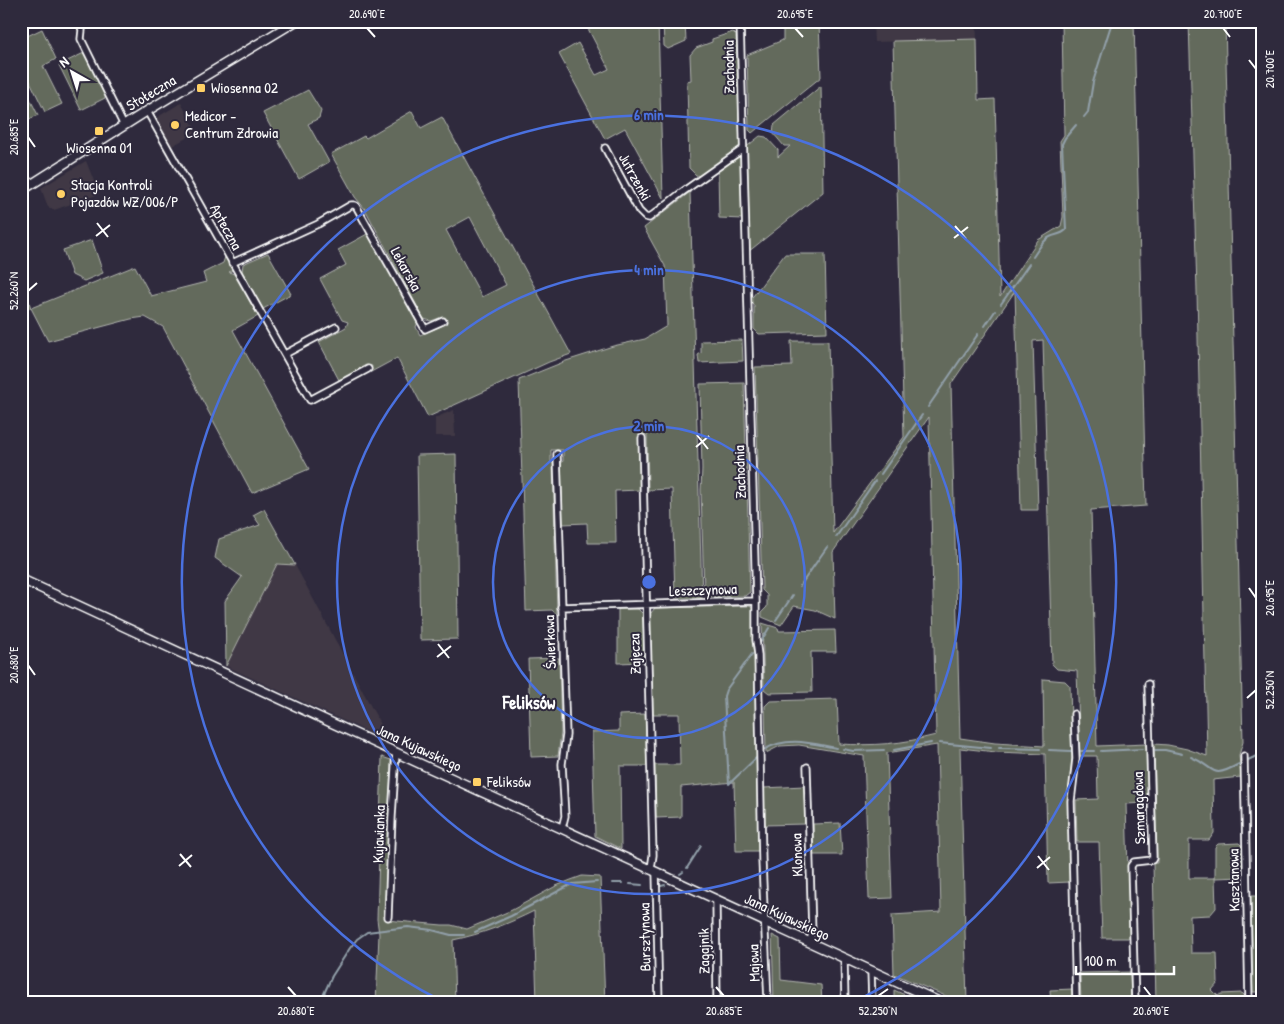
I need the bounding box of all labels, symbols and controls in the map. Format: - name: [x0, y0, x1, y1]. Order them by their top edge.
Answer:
- text: 20.690°E: [349, 5, 386, 22]
- text: 20.695°E: [777, 5, 814, 22]
- text: 20.700°E: [1204, 5, 1243, 22]
- street label: Zachodnia: [718, 40, 739, 94]
- north arrow: [48, 48, 98, 98]
- text: 20.700°E: [1261, 49, 1278, 88]
- text: N: [55, 51, 73, 71]
- street label: Stołeczna: [122, 69, 180, 116]
- place label: Wiosenna 02: [211, 77, 278, 98]
- marker: Wiosenna 02: [195, 82, 207, 94]
- text: 6 min: [634, 104, 664, 125]
- place label: Medicor - Centrum Zdrowia: [185, 105, 278, 143]
- text: 20.685°E: [5, 118, 22, 155]
- marker: Medicor - Centrum Zdrowia: [169, 119, 181, 131]
- marker: Wiosenna 01: [93, 125, 105, 137]
- place label: Wiosenna 01: [66, 137, 132, 158]
- street label: Jutrzenki: [614, 149, 657, 204]
- place label: Stacja Kontroli Pojazdów WZ/006/P: [71, 174, 179, 212]
- marker: Stacja Kontroli Pojazdów WZ/006/P: [55, 188, 67, 200]
- street label: Apteczna: [205, 200, 248, 254]
- street label: Lekarska: [386, 243, 427, 295]
- text: 4 min: [634, 259, 664, 280]
- text: 52.260°N: [5, 272, 22, 310]
- text: 2 min: [634, 415, 665, 436]
- street label: Zachodnia: [728, 445, 751, 499]
- centre of rings: [640, 573, 658, 591]
- street label: Leszczynowa: [669, 578, 737, 601]
- text: 20.695°E: [1261, 579, 1278, 616]
- street label: Świerkowa: [538, 615, 561, 669]
- street label: Zajęcza: [623, 633, 646, 675]
- text: 20.680°E: [5, 646, 22, 684]
- text: 52.250°N: [1261, 671, 1278, 709]
- district label: Feliksów: [502, 690, 556, 715]
- street label: Jana Kujawskiego: [373, 719, 465, 776]
- place label: Feliksów: [486, 771, 531, 792]
- street label: Szmaragdowa: [1127, 771, 1150, 845]
- marker: Feliksów: [471, 776, 483, 788]
- street label: Kujawianka: [367, 804, 390, 863]
- street label: Klonowa: [785, 833, 808, 877]
- street label: Kasztanowa: [1222, 848, 1245, 911]
- street label: Jana Kujawskiego: [741, 888, 833, 945]
- street label: Bursztynowa: [633, 902, 656, 972]
- street label: Zagajnik: [693, 928, 714, 974]
- street label: Majowa: [742, 944, 765, 982]
- scale bar: [1076, 944, 1174, 976]
- text: 100 m: [1084, 950, 1117, 971]
- text: 20.680°E: [277, 1002, 315, 1019]
- text: 20.685°E: [706, 1002, 743, 1019]
- text: 52.250°N: [859, 1002, 897, 1019]
- text: 20.690°E: [1133, 1002, 1170, 1019]

